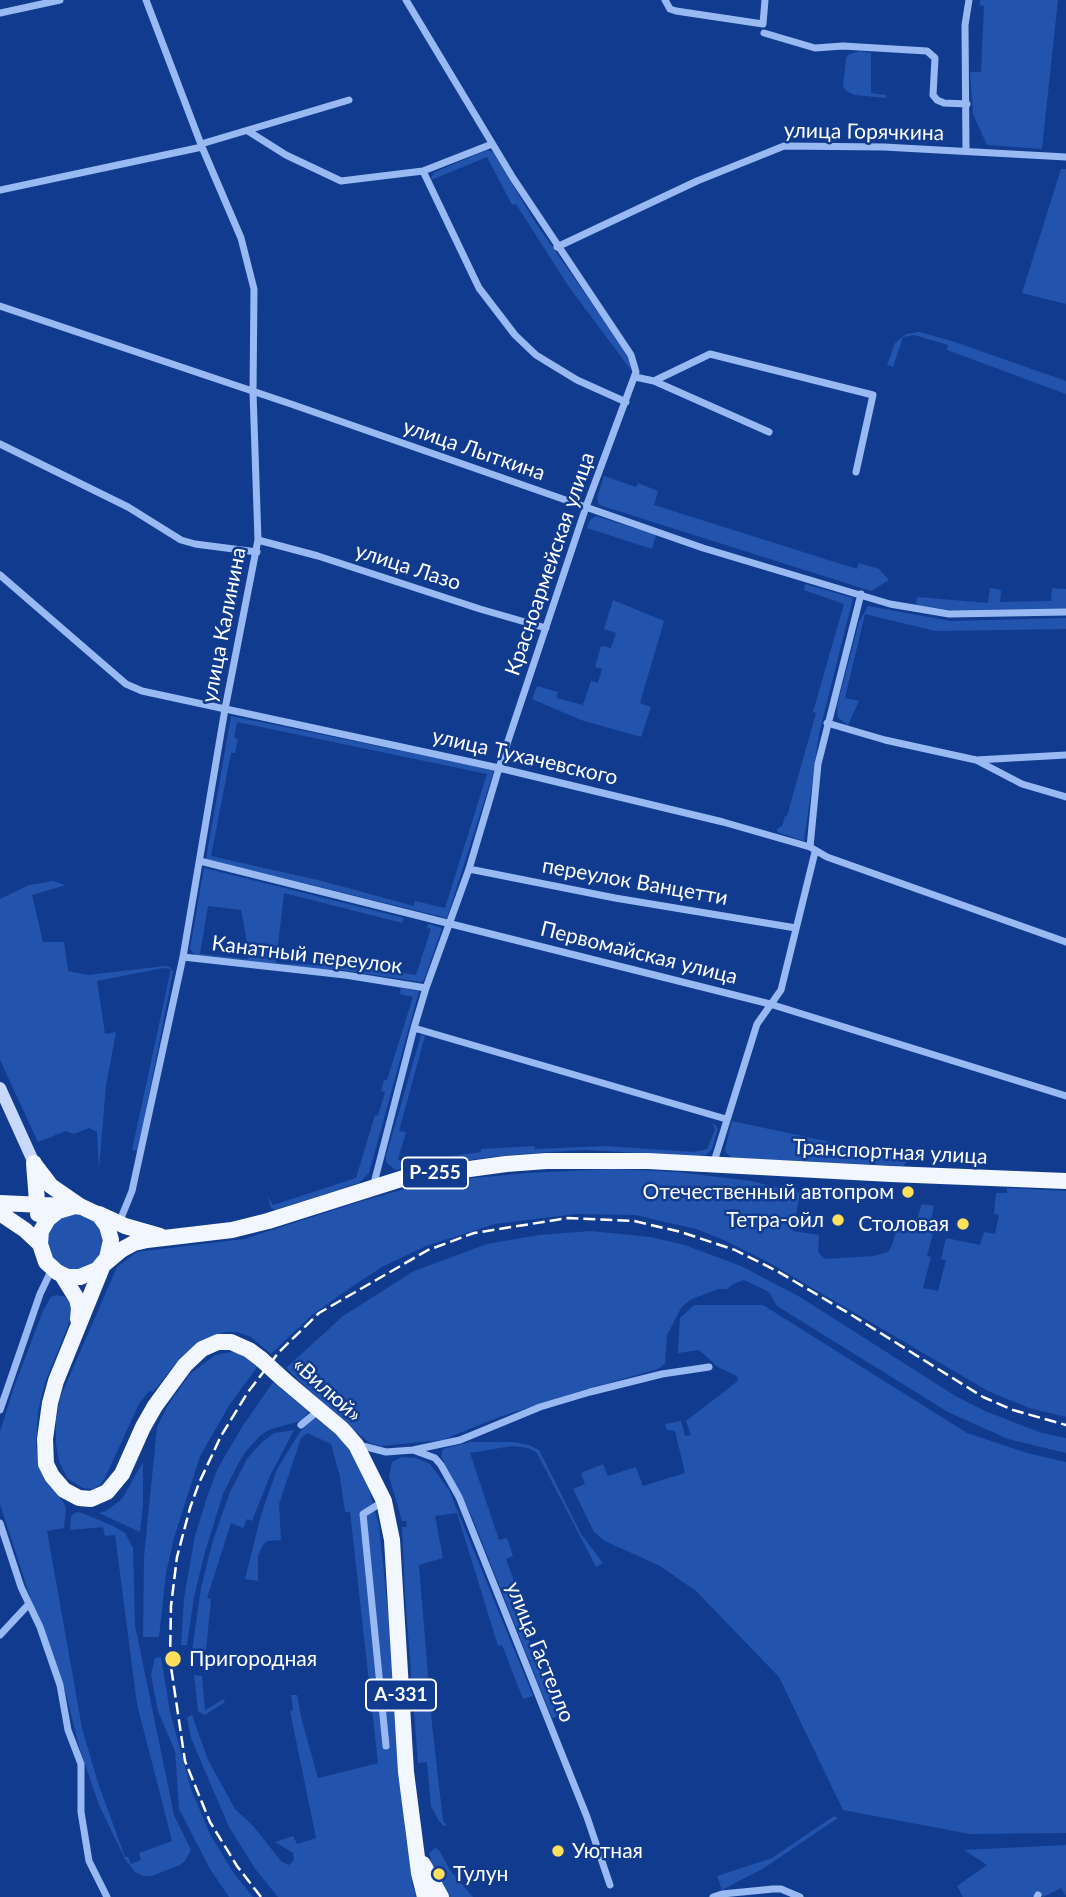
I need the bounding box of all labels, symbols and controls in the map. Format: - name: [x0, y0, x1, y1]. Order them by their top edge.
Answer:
- street label: улица Горячкина: [784, 118, 944, 146]
- street label: улица Лыткина: [400, 414, 548, 486]
- street label: Красноармейская улица: [500, 449, 600, 679]
- street label: улица Лазо: [352, 538, 464, 596]
- street label: улица Калинина: [197, 545, 251, 705]
- street label: улица Тухачевского: [430, 723, 620, 791]
- street label: переулок Ванцетти: [540, 853, 730, 911]
- street label: Первомайская улица: [538, 916, 740, 990]
- street label: Канатный переулок: [210, 931, 404, 979]
- street label: Транспортная улица: [792, 1134, 988, 1170]
- road number: Р-255: [402, 1158, 468, 1189]
- place label: Отечественный автопром: [643, 1179, 894, 1205]
- marker: Отечественный автопром: [900, 1184, 916, 1200]
- place label: Тетра-ойл: [726, 1207, 824, 1233]
- place label: Столовая: [858, 1211, 949, 1237]
- marker: Тетра-ойл: [830, 1212, 846, 1228]
- marker: Столовая: [955, 1216, 971, 1232]
- street label: «Вилюй»: [287, 1352, 367, 1428]
- street label: улица Гастелло: [500, 1578, 580, 1726]
- place label: Пригородная: [189, 1646, 317, 1672]
- marker: Пригородная: [163, 1649, 183, 1669]
- road number: А-331: [366, 1680, 436, 1710]
- place label: Уютная: [572, 1838, 643, 1864]
- marker: Уютная: [550, 1843, 566, 1859]
- place label: Тулун: [453, 1861, 508, 1887]
- marker: Тулун: [431, 1866, 447, 1882]

